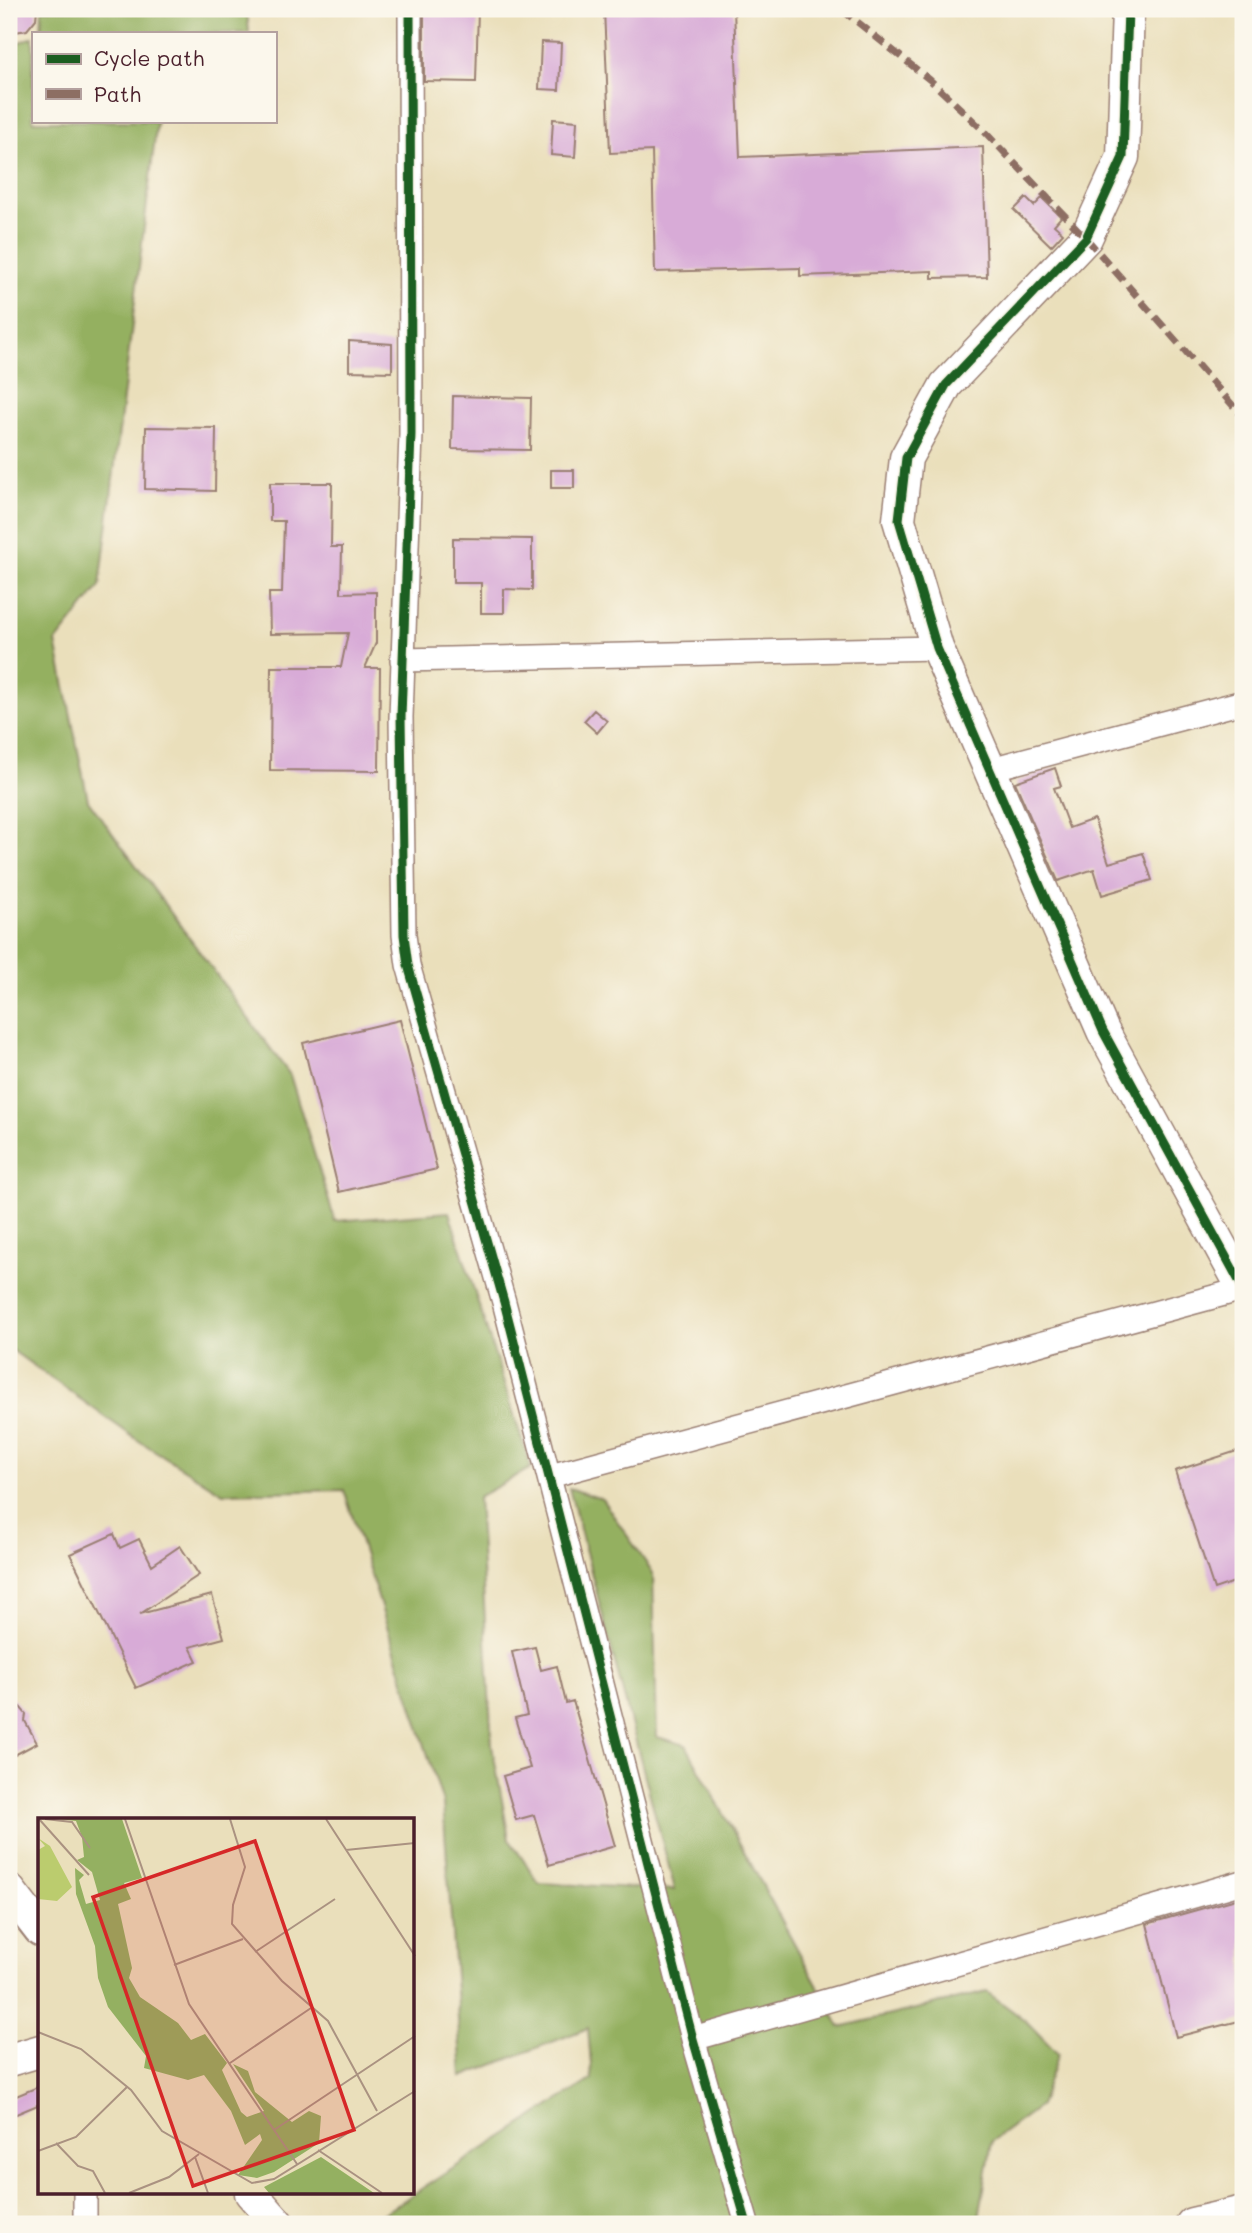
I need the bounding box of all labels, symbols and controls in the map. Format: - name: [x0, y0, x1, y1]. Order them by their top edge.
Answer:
- legend: [32, 32, 276, 122]
- text: Cycle path: [94, 44, 204, 71]
- text: Path: [94, 80, 141, 107]
- inset map: [38, 1818, 415, 2194]

